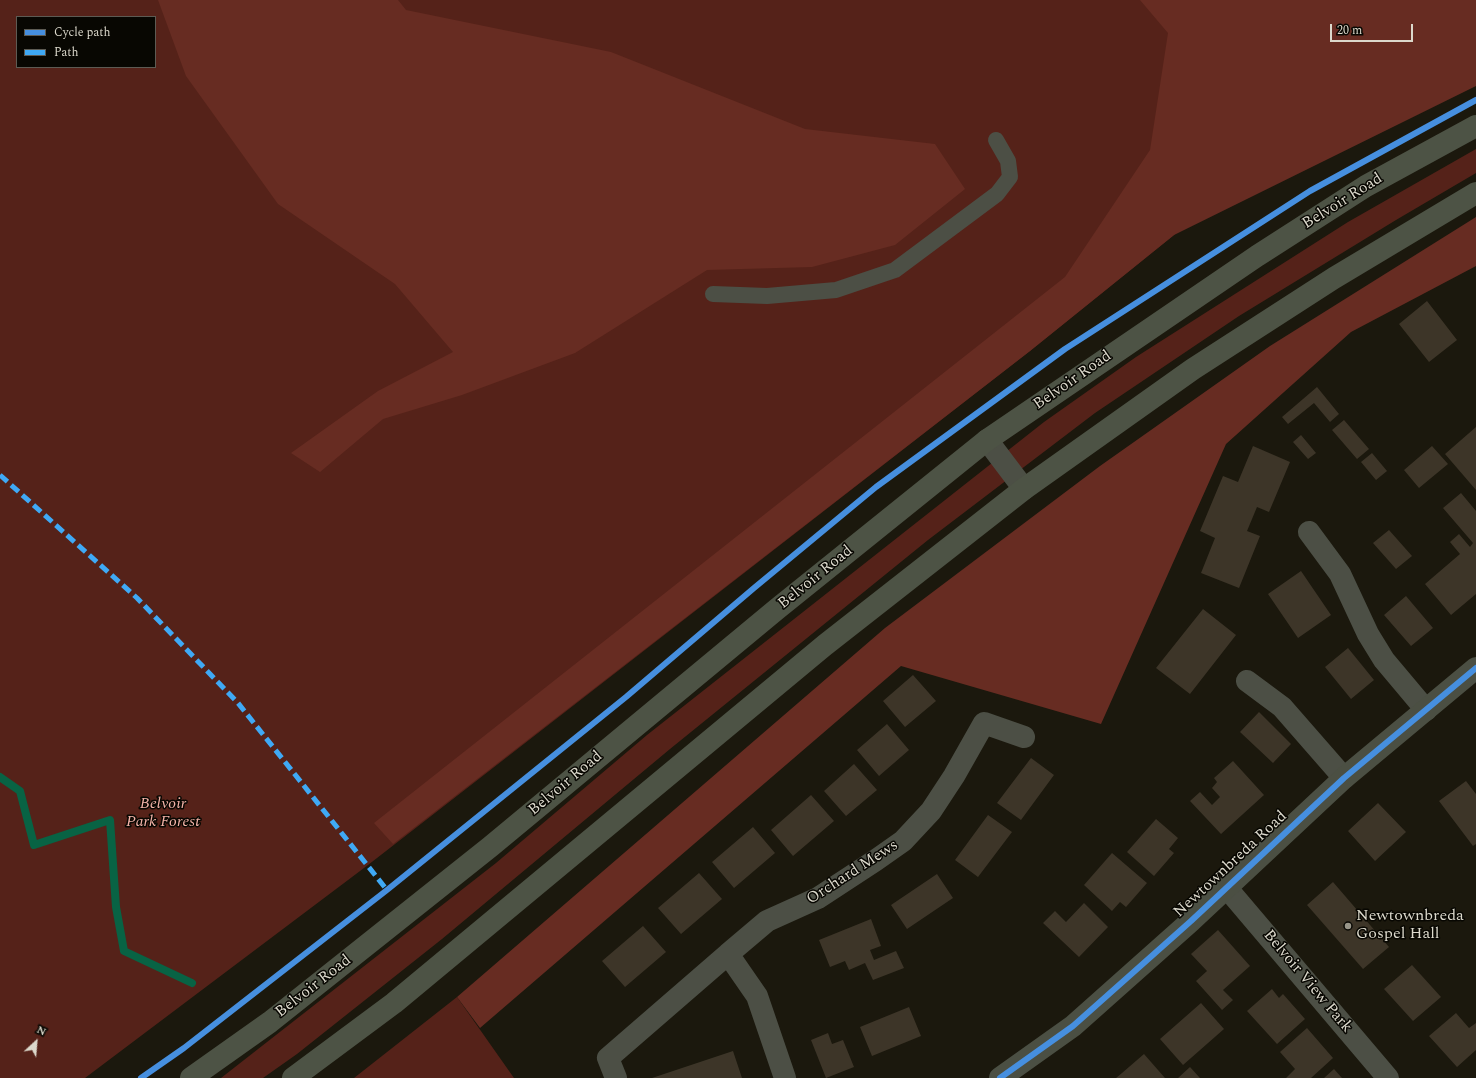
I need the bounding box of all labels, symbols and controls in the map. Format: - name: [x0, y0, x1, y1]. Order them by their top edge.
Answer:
- legend: [16, 16, 156, 68]
- scale bar: [1332, 16, 1415, 42]
- text: 20 m: [1337, 21, 1362, 40]
- text: Cycle path: [54, 23, 111, 42]
- text: Path: [54, 43, 79, 62]
- street label: Belvoir Road: [1299, 170, 1387, 234]
- street label: Belvoir Road: [1030, 347, 1116, 415]
- street label: Belvoir Road: [775, 542, 857, 614]
- street label: Belvoir Road: [525, 747, 607, 821]
- park label: Belvoir Park Forest: [126, 795, 200, 833]
- street label: Newtownbreda Road: [1170, 808, 1292, 922]
- street label: Orchard Mews: [804, 836, 902, 910]
- place label: Newtownbreda Gospel Hall: [1356, 907, 1464, 945]
- marker: Newtownbreda Gospel Hall: [1343, 921, 1353, 931]
- street label: Belvoir View Park: [1258, 927, 1356, 1037]
- street label: Belvoir Road: [272, 951, 356, 1023]
- text: N: [34, 1021, 49, 1040]
- north arrow: [16, 1022, 56, 1062]

